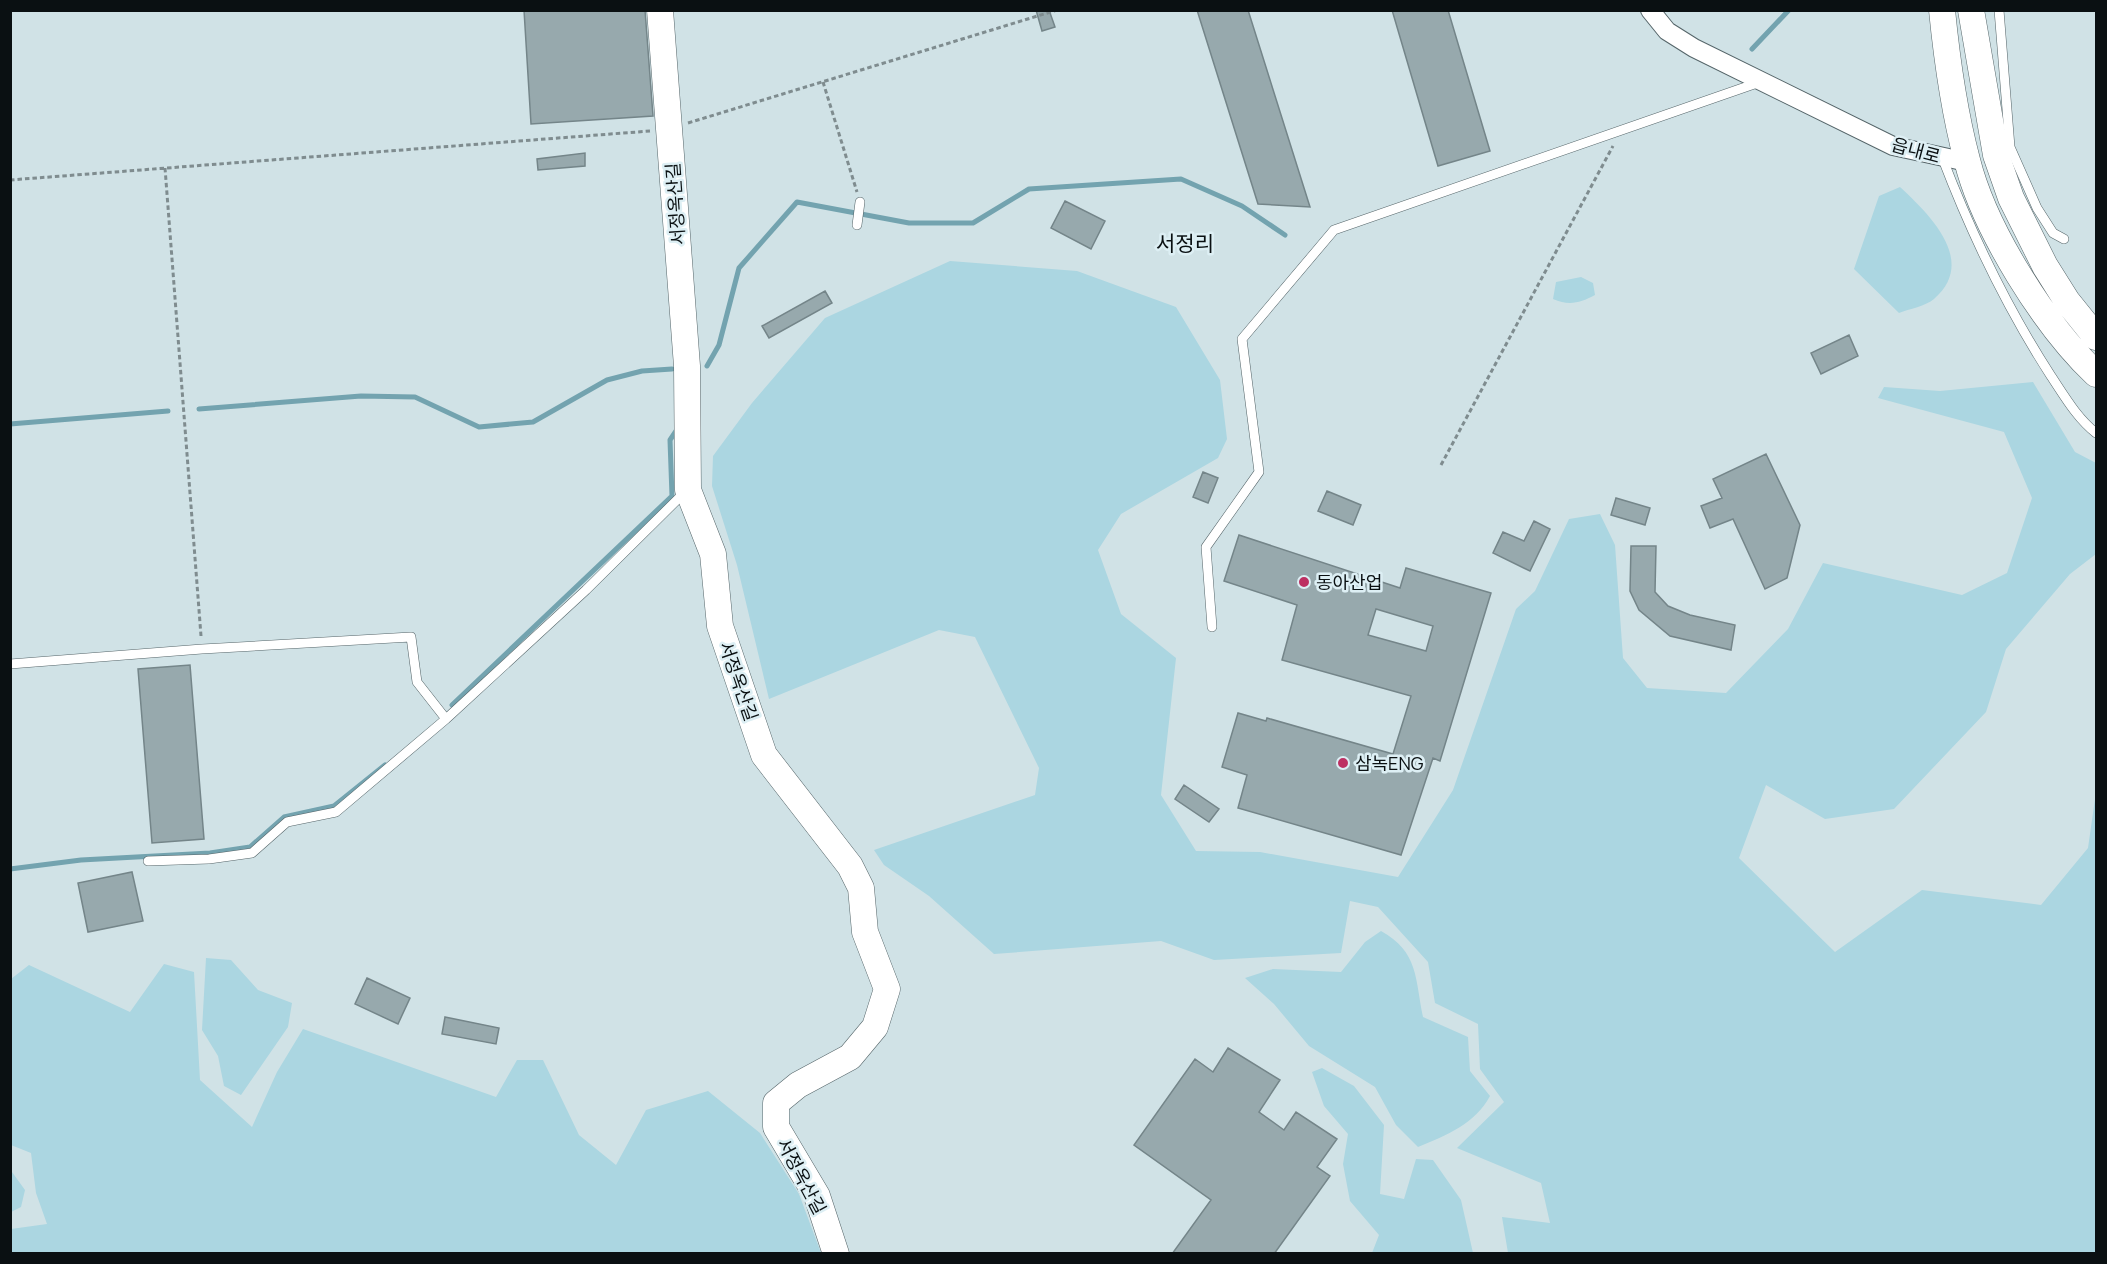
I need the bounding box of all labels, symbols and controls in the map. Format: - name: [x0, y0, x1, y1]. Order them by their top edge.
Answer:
- street label: 읍내로: [1889, 132, 1943, 168]
- street label: 서정옥산길: [660, 162, 690, 246]
- district label: 서정리: [1156, 229, 1214, 257]
- place label: 동아산업: [1316, 570, 1382, 594]
- marker: 동아산업: [1297, 575, 1311, 589]
- street label: 서정옥산길: [714, 638, 764, 724]
- place label: 삼녹ENG: [1355, 751, 1424, 775]
- marker: 삼녹ENG: [1336, 756, 1350, 770]
- street label: 서정옥산길: [772, 1134, 832, 1218]

